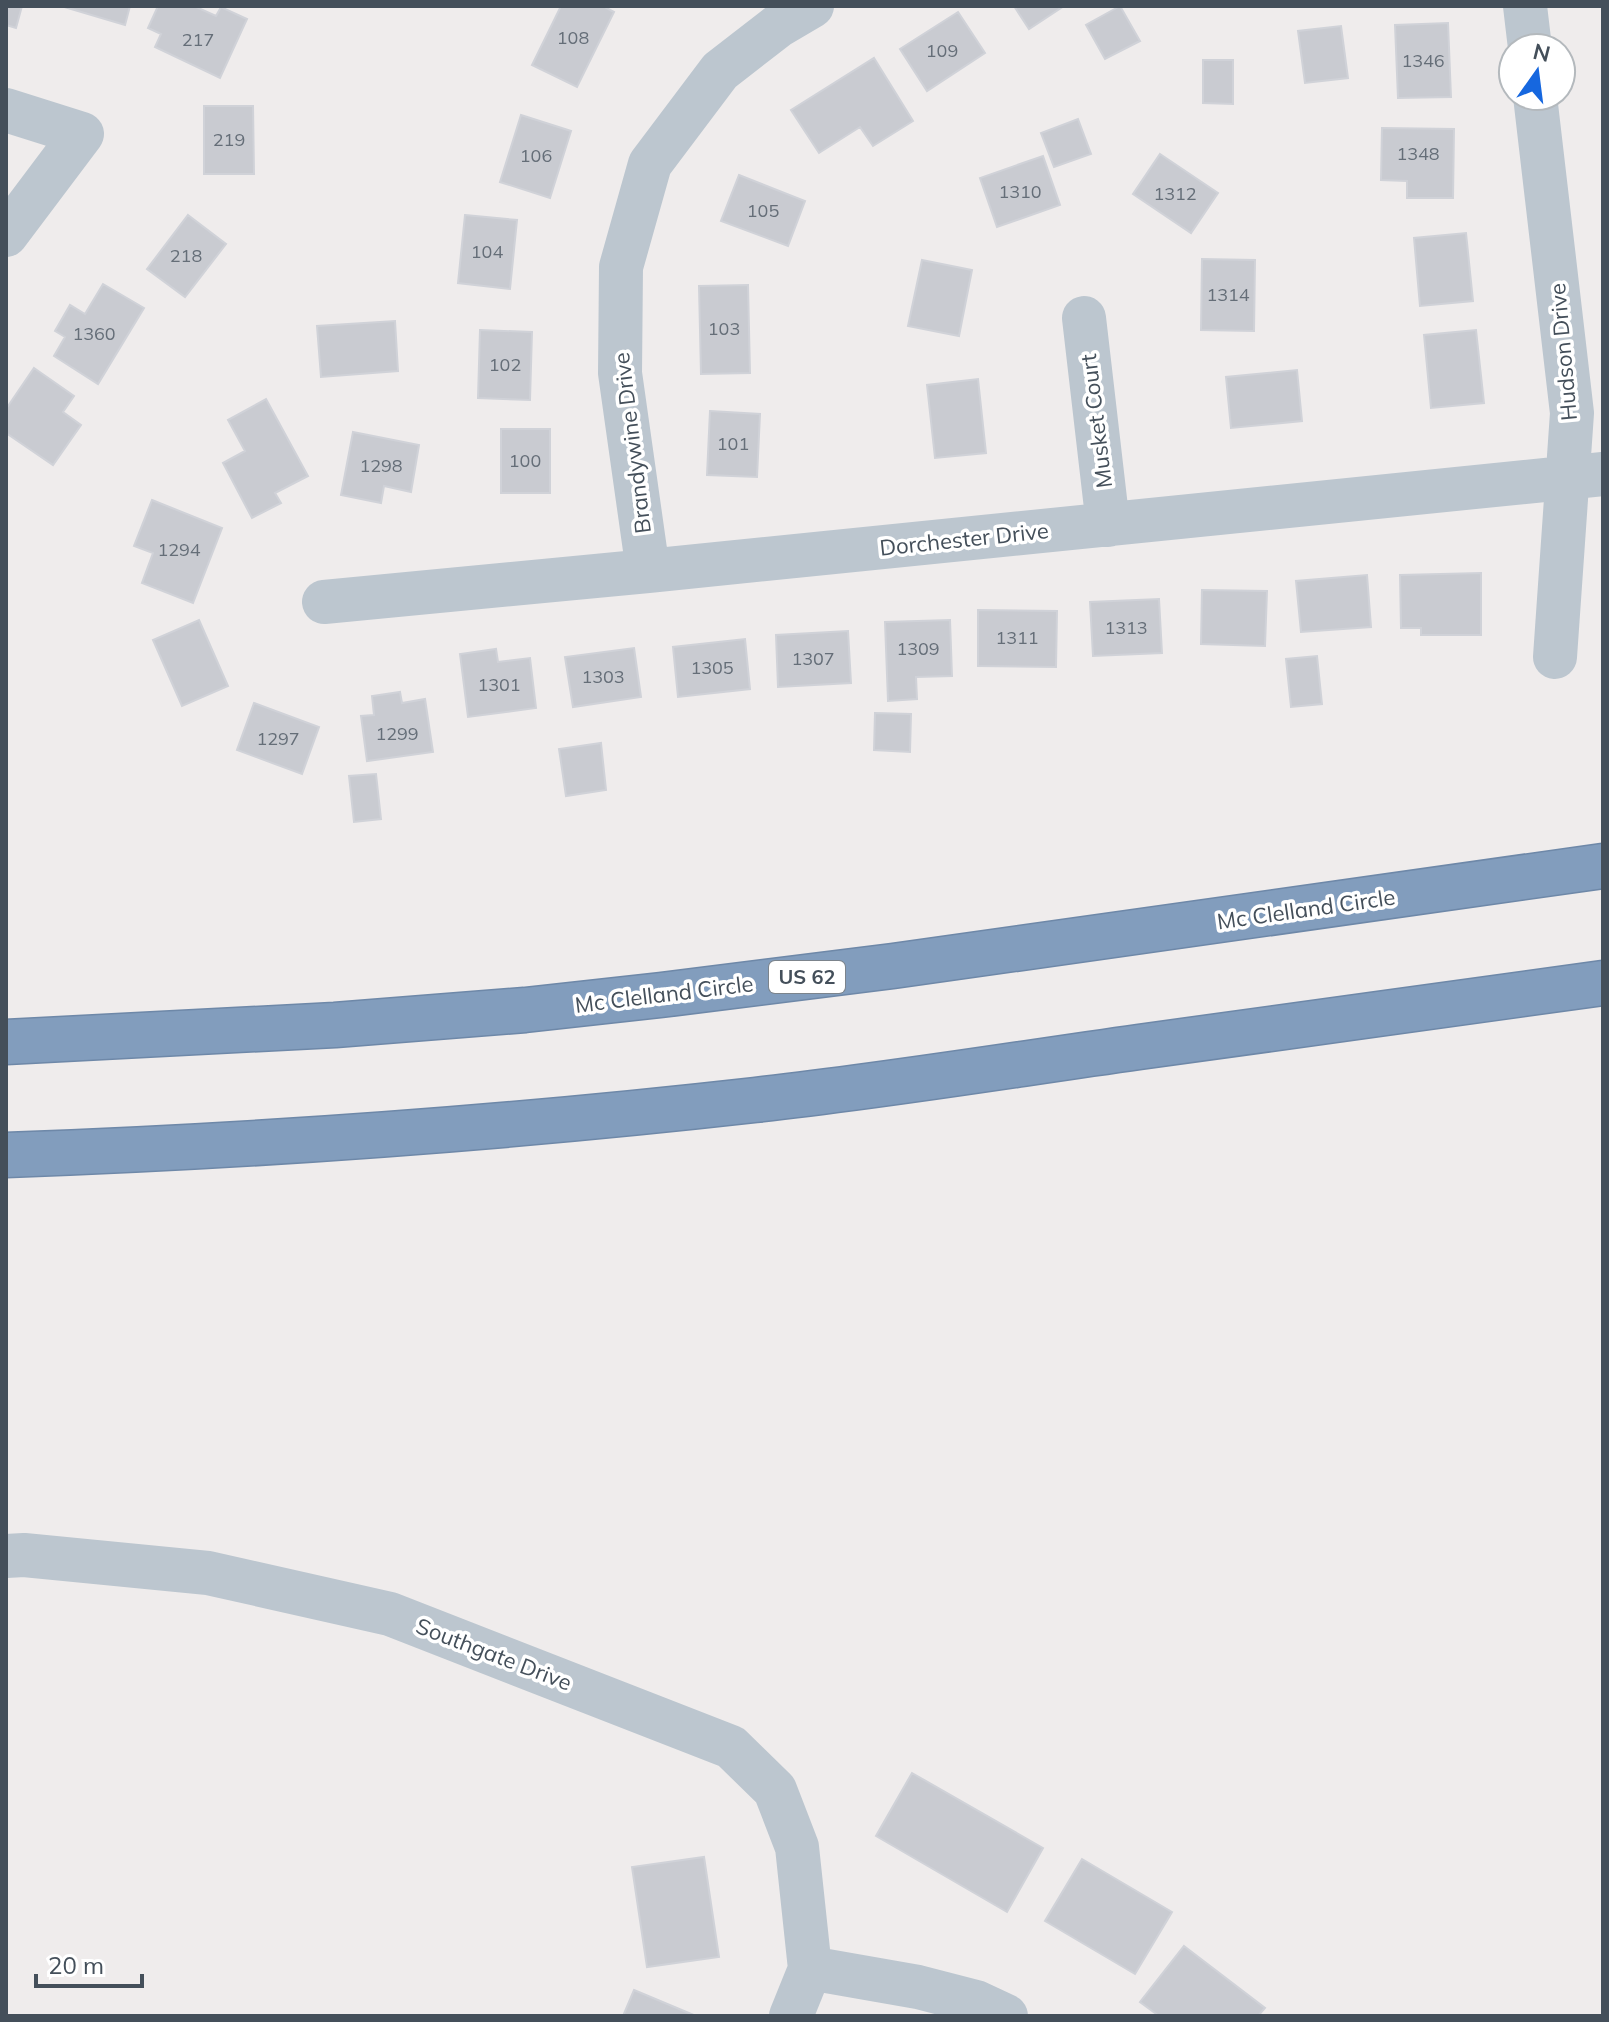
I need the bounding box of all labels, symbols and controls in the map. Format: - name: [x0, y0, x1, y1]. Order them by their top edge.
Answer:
- house number: 108: [557, 26, 589, 49]
- house number: 217: [182, 28, 214, 51]
- north arrow: [1497, 32, 1577, 112]
- text: N: [1530, 37, 1553, 68]
- house number: 109: [926, 39, 958, 62]
- house number: 1346: [1401, 49, 1445, 72]
- house number: 219: [213, 128, 245, 151]
- house number: 1348: [1396, 142, 1440, 165]
- house number: 106: [520, 144, 552, 167]
- house number: 1310: [998, 180, 1042, 203]
- house number: 1312: [1153, 182, 1197, 205]
- house number: 105: [747, 199, 779, 222]
- house number: 104: [471, 240, 503, 263]
- house number: 218: [170, 244, 202, 267]
- street label: Hudson Drive: [1543, 282, 1583, 422]
- house number: 1314: [1206, 283, 1250, 306]
- house number: 103: [708, 317, 740, 340]
- house number: 1360: [72, 322, 116, 345]
- street label: Brandywine Drive: [607, 351, 657, 535]
- street label: Musket Court: [1074, 352, 1118, 490]
- house number: 102: [489, 353, 521, 376]
- house number: 101: [717, 432, 749, 455]
- house number: 100: [509, 449, 541, 472]
- house number: 1298: [359, 454, 403, 477]
- street label: Dorchester Drive: [878, 516, 1050, 562]
- house number: 1294: [157, 538, 201, 561]
- house number: 1313: [1104, 616, 1148, 639]
- house number: 1311: [995, 626, 1039, 649]
- house number: 1309: [896, 637, 940, 660]
- house number: 1307: [791, 647, 835, 670]
- house number: 1305: [690, 656, 734, 679]
- house number: 1303: [581, 665, 625, 688]
- house number: 1301: [477, 673, 521, 696]
- house number: 1299: [375, 722, 419, 745]
- house number: 1297: [256, 727, 300, 750]
- street label: Mc Clelland Circle: [1215, 883, 1397, 935]
- road number: US 62: [769, 961, 845, 993]
- street label: Mc Clelland Circle: [573, 969, 755, 1019]
- street label: Southgate Drive: [412, 1611, 576, 1697]
- scale bar: [36, 1938, 142, 1988]
- text: 20 m: [48, 1950, 104, 1980]

